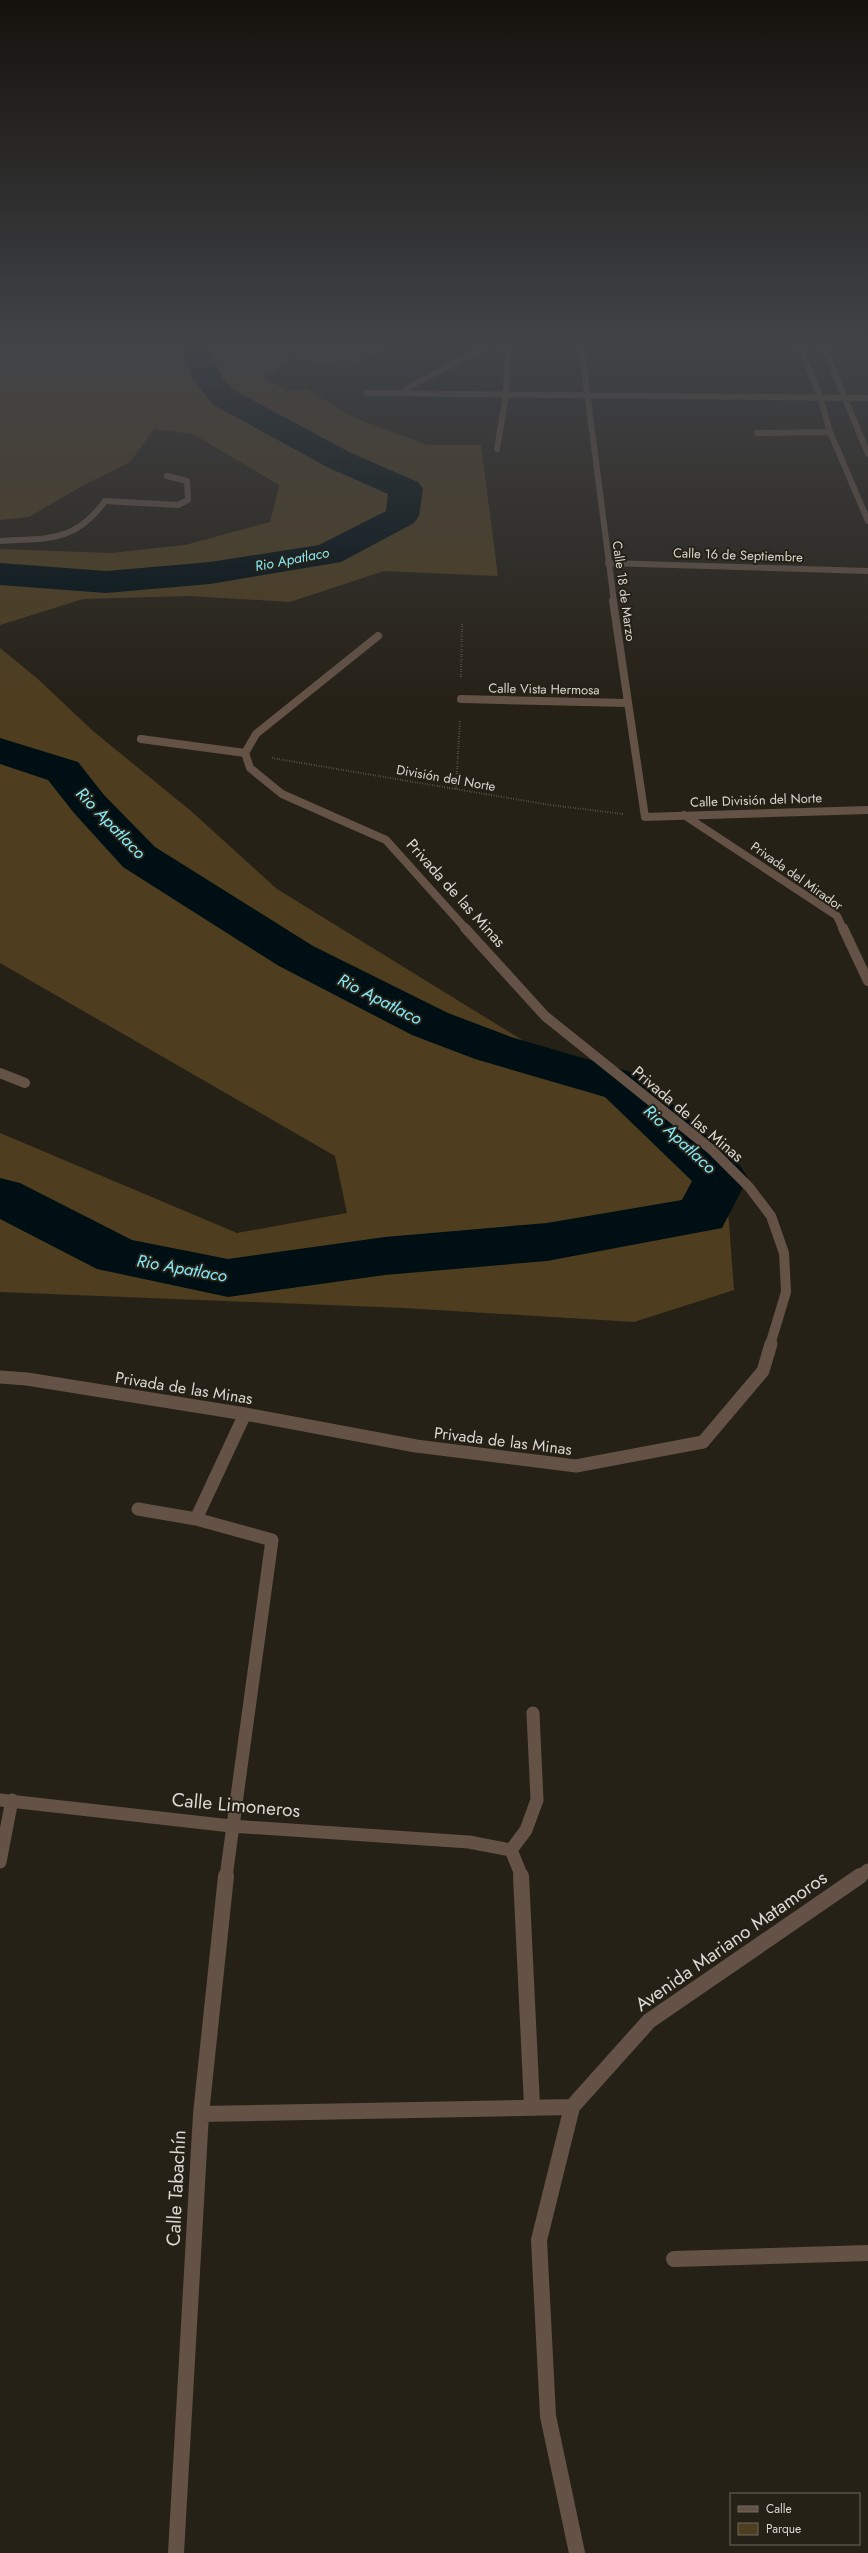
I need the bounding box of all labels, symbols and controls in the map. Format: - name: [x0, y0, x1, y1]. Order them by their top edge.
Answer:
- street label: Calle 18 de Marzo: [608, 540, 640, 642]
- water label: Rio Apatlaco: [253, 542, 331, 576]
- street label: Calle 16 de Septiembre: [673, 543, 804, 567]
- street label: Calle Vista Hermosa: [488, 679, 600, 699]
- street label: División del Norte: [395, 760, 497, 796]
- water label: Rio Apatlaco: [71, 782, 151, 864]
- street label: Calle División del Norte: [690, 788, 823, 812]
- street label: Privada de las Minas: [401, 834, 511, 952]
- street label: Privada del Mirador: [747, 837, 847, 915]
- water label: Rio Apatlaco: [334, 968, 426, 1030]
- street label: Privada de las Minas: [627, 1061, 749, 1167]
- water label: Rio Apatlaco: [638, 1099, 722, 1179]
- water label: Rio Apatlaco: [135, 1248, 229, 1288]
- street label: Privada de las Minas: [114, 1366, 254, 1410]
- street label: Privada de las Minas: [433, 1421, 573, 1461]
- street label: Calle Limoneros: [171, 1786, 302, 1824]
- street label: Avenida Mariano Matamoros: [630, 1864, 833, 2018]
- street label: Calle Tabachín: [159, 2129, 193, 2247]
- legend: [730, 2493, 860, 2545]
- text: Calle: [766, 2500, 792, 2518]
- text: Parque: [766, 2520, 801, 2538]

